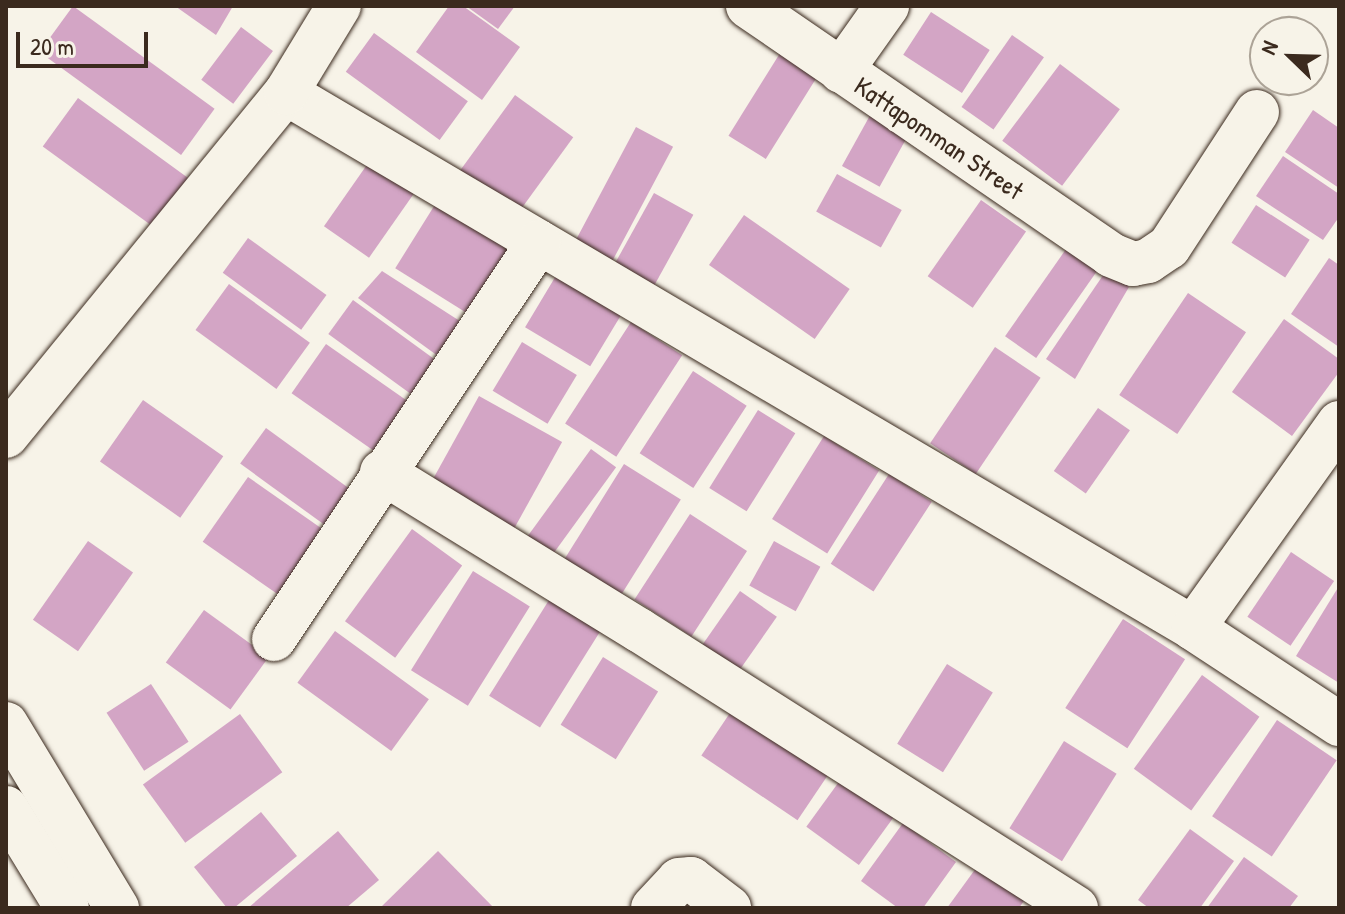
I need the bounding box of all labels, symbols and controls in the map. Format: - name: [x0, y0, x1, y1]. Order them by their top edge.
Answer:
- scale bar: [20, 16, 152, 66]
- north arrow: [1249, 16, 1329, 96]
- text: 20 m: [30, 30, 74, 62]
- text: N: [1253, 36, 1285, 59]
- street label: Kattapomman Street: [848, 70, 1030, 206]

